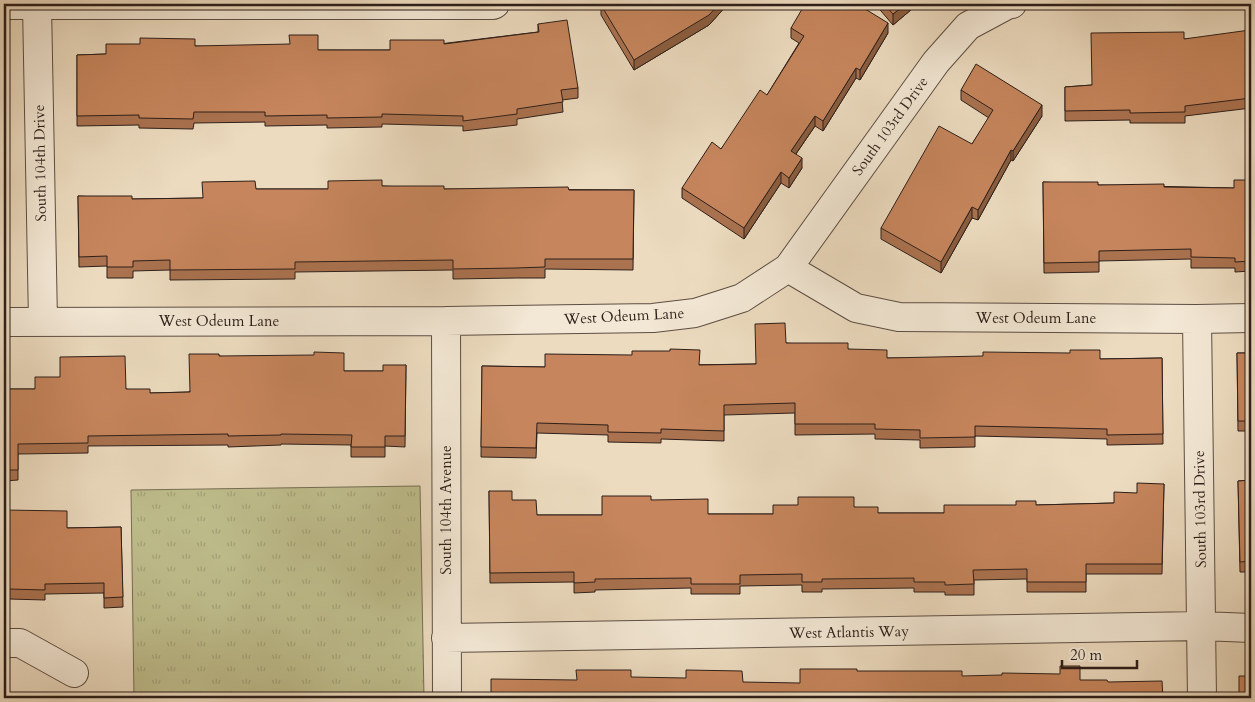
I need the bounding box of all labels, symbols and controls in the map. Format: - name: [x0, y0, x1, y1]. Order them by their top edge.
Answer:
- street label: South 103rd Drive: [847, 72, 933, 179]
- street label: South 104th Drive: [29, 104, 51, 222]
- street label: West Odeum Lane: [562, 303, 685, 329]
- street label: West Odeum Lane: [975, 308, 1097, 328]
- street label: West Odeum Lane: [158, 311, 280, 331]
- street label: South 104th Avenue: [436, 445, 456, 575]
- street label: South 103rd Drive: [1189, 450, 1211, 568]
- street label: West Atlantis Way: [788, 621, 909, 643]
- scale bar: [1062, 637, 1138, 669]
- text: 20 m: [1070, 645, 1102, 665]

